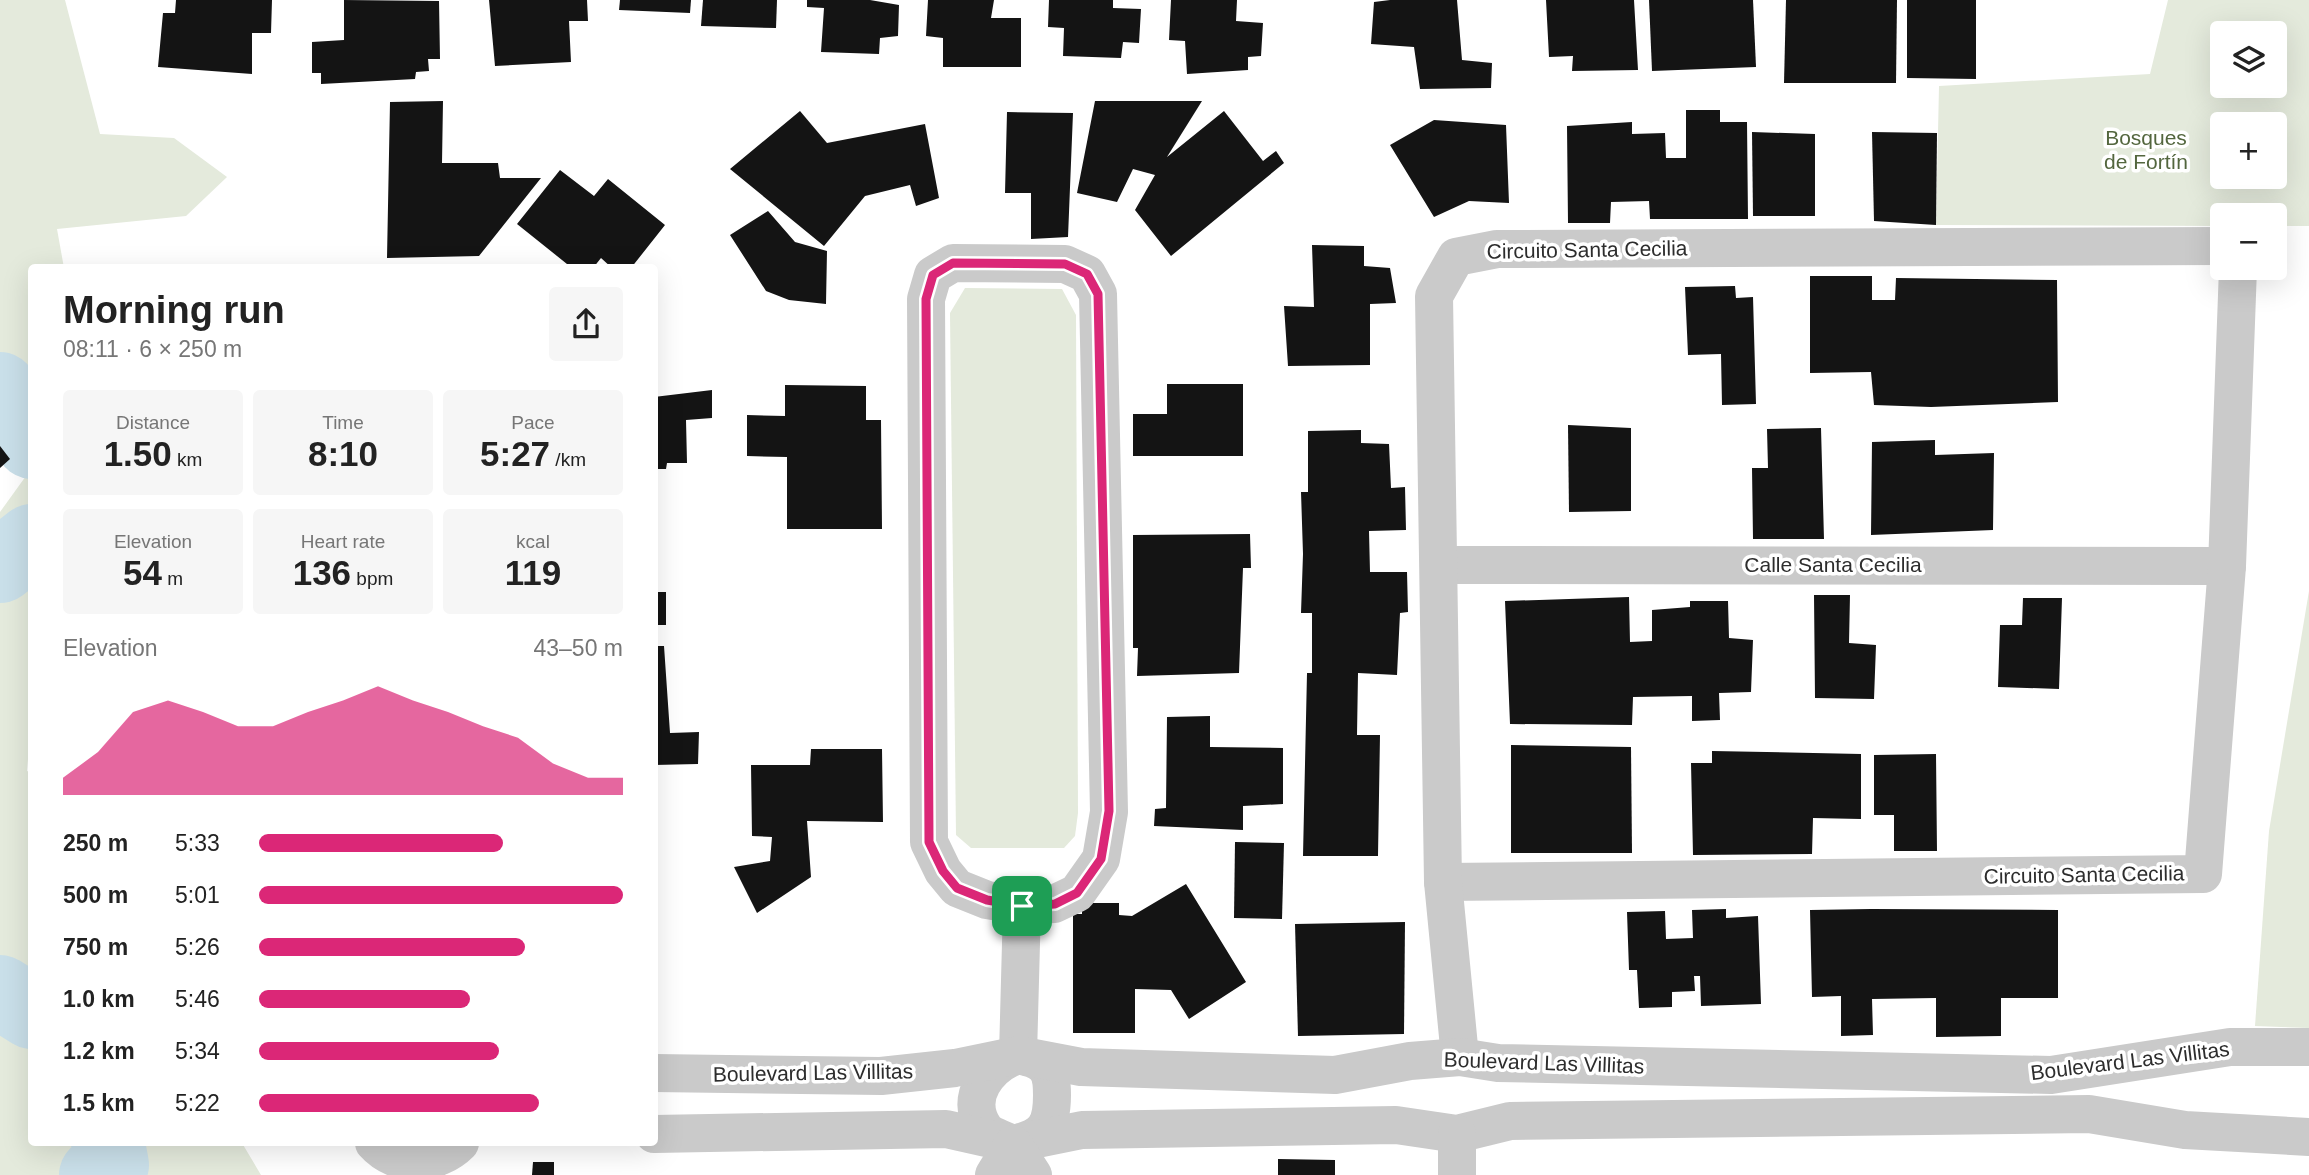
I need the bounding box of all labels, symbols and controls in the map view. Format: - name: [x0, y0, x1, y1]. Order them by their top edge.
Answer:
- map controls: [2210, 21, 2287, 280]
- button: layers: [2210, 21, 2287, 98]
- button: +: [2210, 112, 2287, 189]
- park label: Bosques de Fortín: [2104, 126, 2188, 173]
- button: −: [2210, 203, 2287, 280]
- street label: Circuito Santa Cecilia: [1486, 236, 1688, 263]
- button: share: [549, 287, 623, 361]
- text: Morning run: [63, 289, 285, 331]
- text: 08:11 · 6 × 250 m: [63, 336, 242, 362]
- text: Distance: [116, 412, 190, 433]
- text: Time: [322, 412, 364, 433]
- text: Pace: [511, 412, 555, 433]
- text: 1.50: [104, 434, 172, 473]
- text: 8:10: [308, 434, 378, 473]
- text: 5:27: [480, 434, 550, 473]
- text: km: [172, 449, 202, 470]
- text: /km: [550, 449, 586, 470]
- text: Elevation: [114, 531, 192, 552]
- text: Heart rate: [301, 531, 385, 552]
- text: kcal: [516, 531, 550, 552]
- text: 54: [123, 553, 162, 592]
- text: 136: [293, 553, 351, 592]
- text: 119: [505, 553, 561, 592]
- street label: Calle Santa Cecilia: [1744, 553, 1922, 576]
- text: m: [162, 568, 183, 589]
- text: bpm: [351, 568, 393, 589]
- text: Elevation: [63, 635, 158, 661]
- text: 43–50 m: [533, 635, 623, 661]
- text: 250 m: [63, 830, 128, 856]
- text: 5:33: [175, 830, 220, 856]
- street label: Circuito Santa Cecilia: [1983, 861, 2185, 888]
- pin: [992, 876, 1052, 936]
- text: 500 m: [63, 882, 128, 908]
- text: 5:01: [175, 882, 220, 908]
- icon: arrive: [1003, 887, 1041, 925]
- text: 750 m: [63, 934, 128, 960]
- text: 5:26: [175, 934, 220, 960]
- text: 1.0 km: [63, 986, 135, 1012]
- text: 5:46: [175, 986, 220, 1012]
- street label: Boulevard Las Villitas: [2029, 1037, 2231, 1084]
- text: 1.2 km: [63, 1038, 135, 1064]
- text: 5:34: [175, 1038, 220, 1064]
- street label: Boulevard Las Villitas: [1443, 1048, 1645, 1077]
- street label: Boulevard Las Villitas: [713, 1059, 913, 1086]
- text: 1.5 km: [63, 1090, 135, 1116]
- text: 5:22: [175, 1090, 220, 1116]

